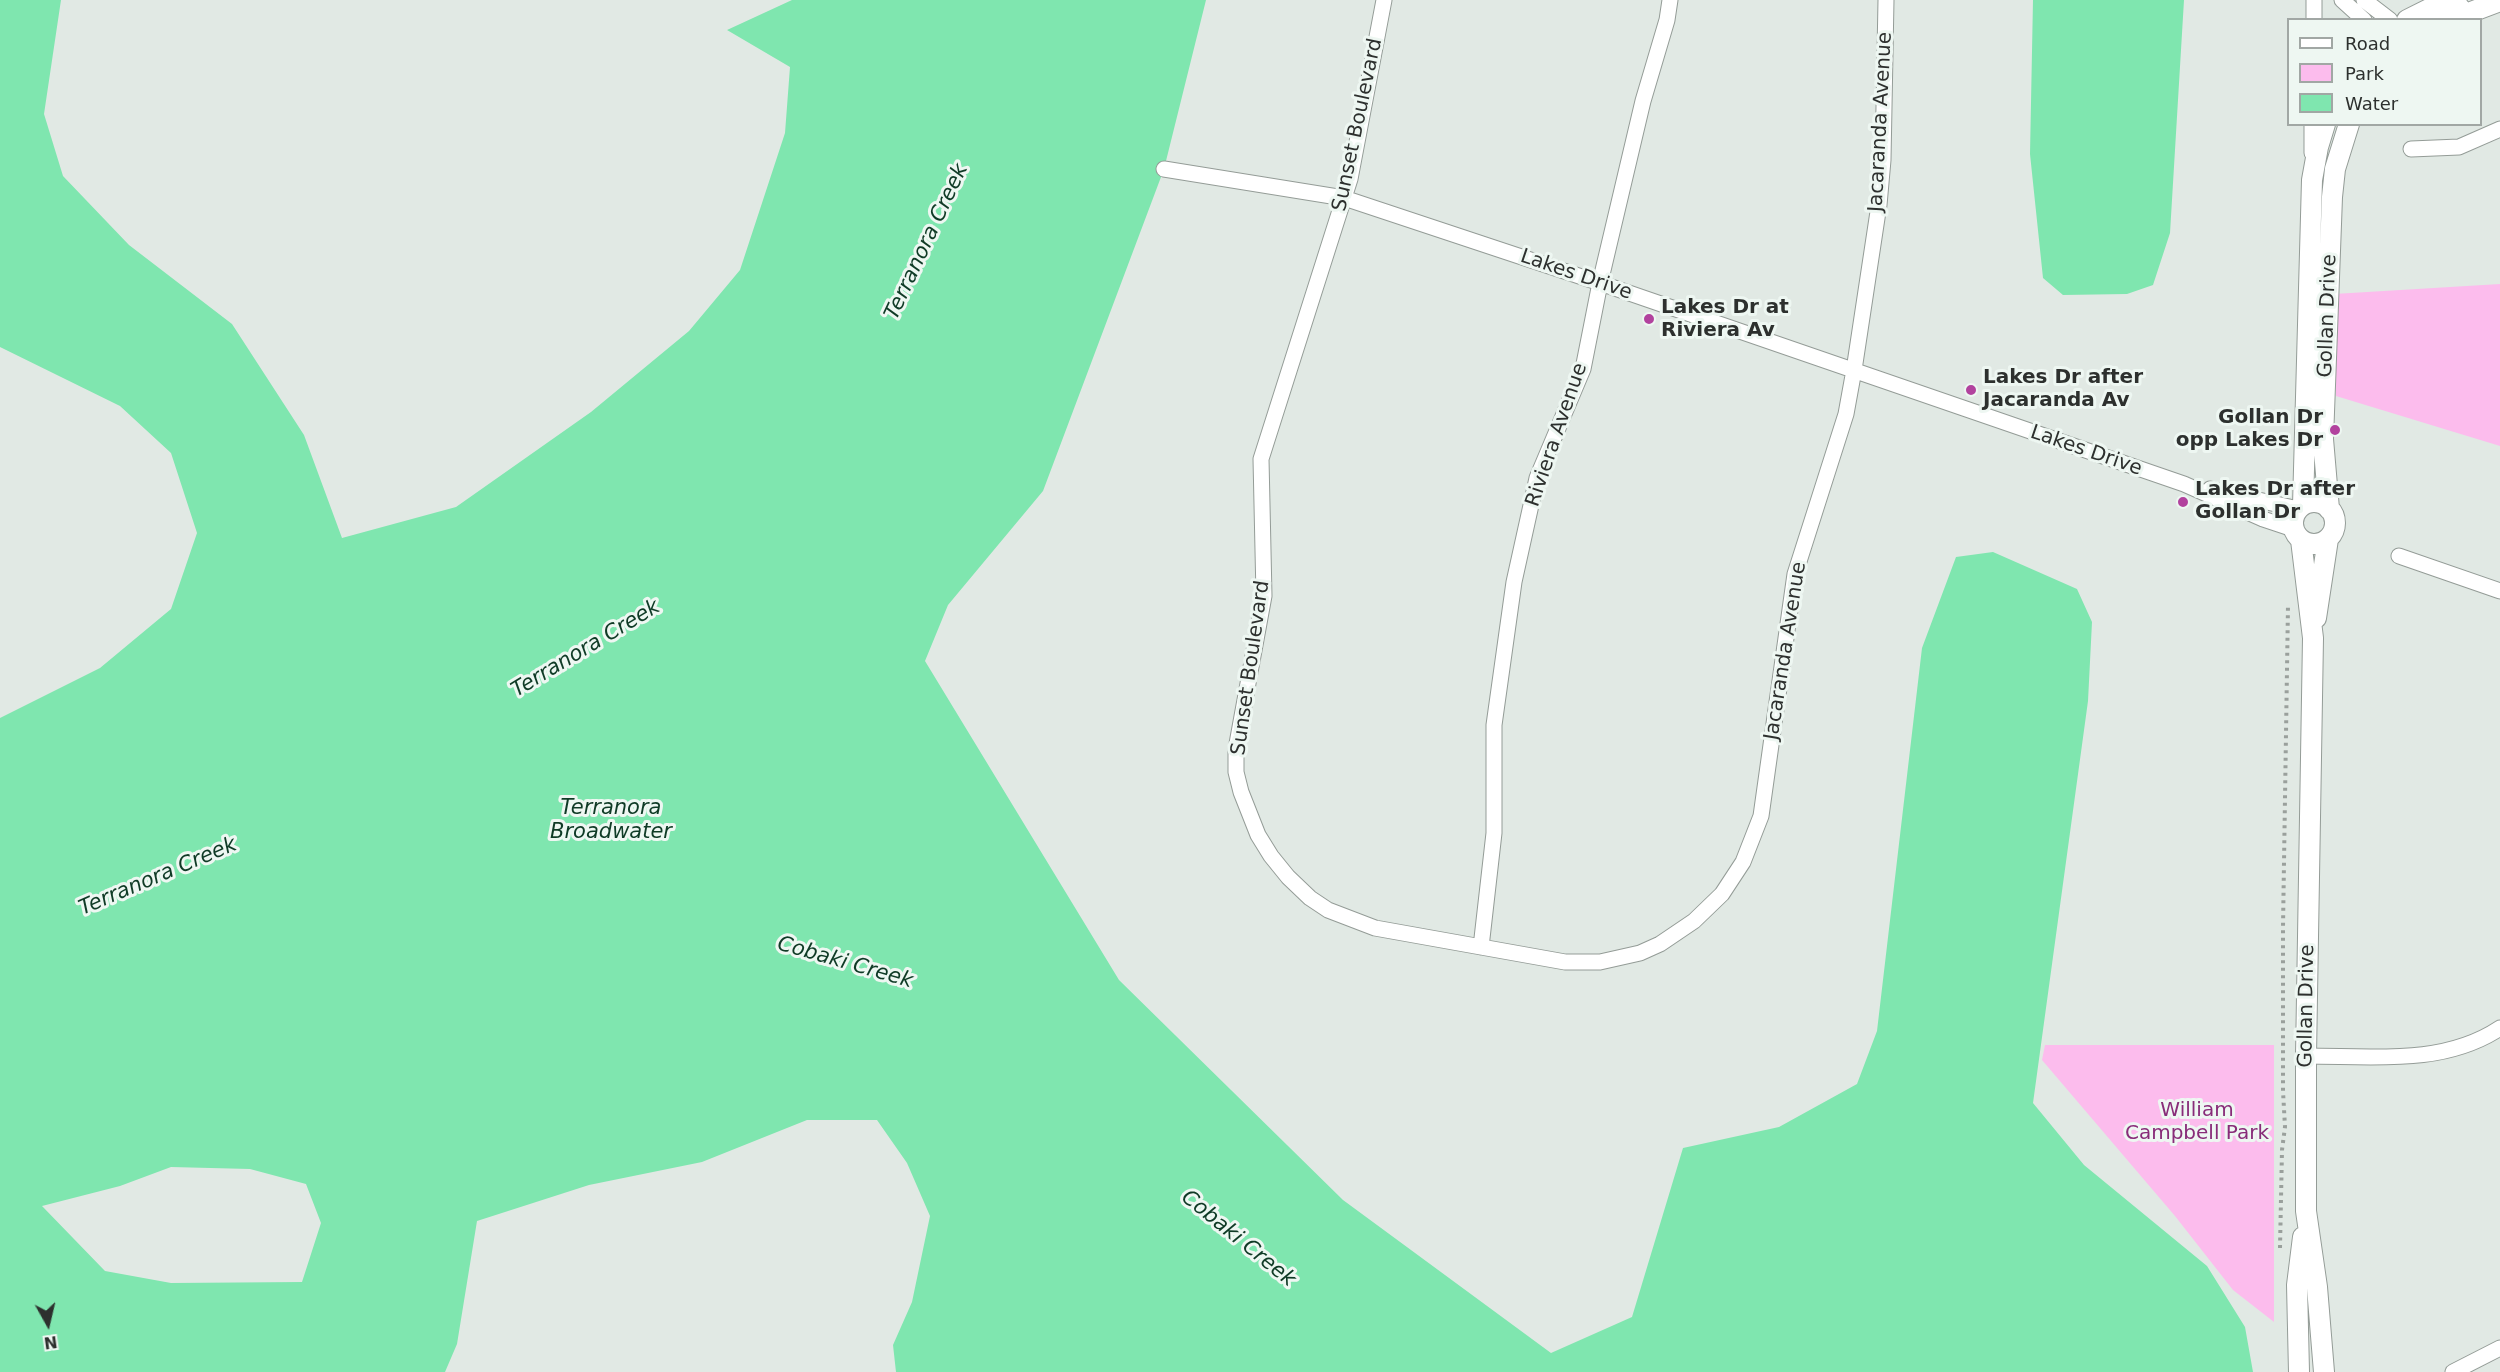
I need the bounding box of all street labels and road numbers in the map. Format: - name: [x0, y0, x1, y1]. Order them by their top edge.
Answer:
- street label: Jacaranda Avenue: [1864, 31, 1898, 213]
- street label: Sunset Boulevard: [1328, 36, 1388, 214]
- street label: Lakes Drive: [1517, 245, 1635, 305]
- street label: Gollan Drive: [2314, 254, 2342, 378]
- street label: Riviera Avenue: [1521, 360, 1593, 510]
- street label: Lakes Drive: [2027, 421, 2145, 481]
- street label: Jacaranda Avenue: [1760, 560, 1812, 742]
- street label: Sunset Boulevard: [1227, 579, 1275, 757]
- street label: Gollan Drive: [2294, 944, 2320, 1068]

